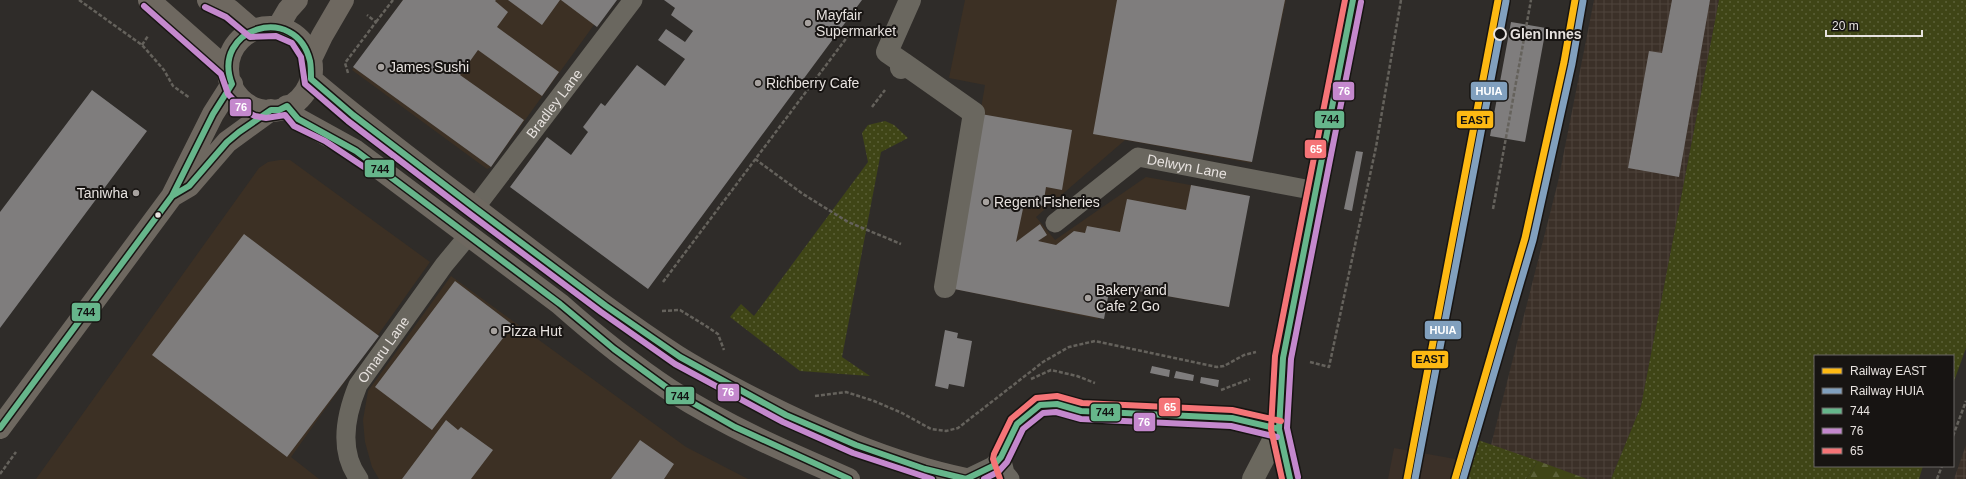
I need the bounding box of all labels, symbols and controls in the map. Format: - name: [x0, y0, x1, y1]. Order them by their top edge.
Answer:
- place label: Mayfair Supermarket: [816, 7, 896, 39]
- scale bar: [1826, 12, 1922, 38]
- marker: Mayfair Supermarket: [803, 18, 813, 28]
- text: 20 m: [1832, 19, 1859, 33]
- place label: Glen Innes: [1510, 26, 1582, 42]
- marker: Glen Innes: [1493, 27, 1507, 41]
- place label: James Sushi: [389, 59, 469, 75]
- marker: James Sushi: [376, 62, 386, 72]
- street label: Bradley Lane: [523, 66, 586, 141]
- place label: Richberry Cafe: [766, 75, 860, 91]
- marker: Richberry Cafe: [753, 78, 763, 88]
- line badge: 76: [1332, 81, 1355, 101]
- line badge: HUIA: [1470, 81, 1508, 101]
- text: 76: [1338, 85, 1350, 97]
- text: HUIA: [1476, 85, 1502, 97]
- line badge: 76: [229, 98, 252, 117]
- text: 76: [235, 101, 247, 113]
- line badge: 744: [1314, 110, 1345, 129]
- line badge: EAST: [1456, 110, 1494, 129]
- text: 744: [1321, 113, 1340, 125]
- text: EAST: [1460, 114, 1490, 126]
- line badge: 65: [1304, 139, 1327, 159]
- text: 65: [1310, 143, 1322, 155]
- street label: Delwyn Lane: [1146, 151, 1229, 182]
- line badge: 744: [364, 159, 395, 178]
- text: 744: [371, 163, 390, 175]
- place label: Taniwha: [77, 185, 128, 201]
- marker: Taniwha: [131, 188, 141, 198]
- place label: Regent Fisheries: [994, 194, 1100, 210]
- marker: Regent Fisheries: [981, 197, 991, 207]
- unlabelled marker: [153, 210, 163, 220]
- place label: Bakery and Cafe 2 Go: [1096, 282, 1167, 314]
- marker: Bakery and Cafe 2 Go: [1083, 293, 1093, 303]
- line badge: 744: [71, 302, 101, 322]
- text: 744: [77, 306, 96, 318]
- street label: Omaru Lane: [354, 313, 413, 386]
- line badge: HUIA: [1424, 320, 1462, 340]
- place label: Pizza Hut: [502, 323, 562, 339]
- text: HUIA: [1430, 324, 1456, 336]
- marker: Pizza Hut: [489, 326, 499, 336]
- line badge: EAST: [1411, 350, 1449, 369]
- text: EAST: [1415, 353, 1445, 365]
- legend: [1814, 355, 1954, 467]
- text: Railway EAST: [1850, 364, 1927, 378]
- line badge: 76: [717, 383, 740, 402]
- text: Railway HUIA: [1850, 384, 1924, 398]
- line badge: 744: [665, 386, 695, 405]
- text: 76: [722, 386, 734, 398]
- text: 744: [671, 390, 690, 402]
- line badge: 65: [1158, 397, 1181, 417]
- text: 65: [1164, 401, 1176, 413]
- line badge: 744: [1090, 403, 1121, 422]
- text: 744: [1850, 404, 1870, 418]
- text: 744: [1096, 406, 1115, 418]
- line badge: 76: [1133, 412, 1156, 432]
- text: 76: [1138, 416, 1150, 428]
- text: 76: [1850, 424, 1864, 438]
- text: 65: [1850, 444, 1864, 458]

